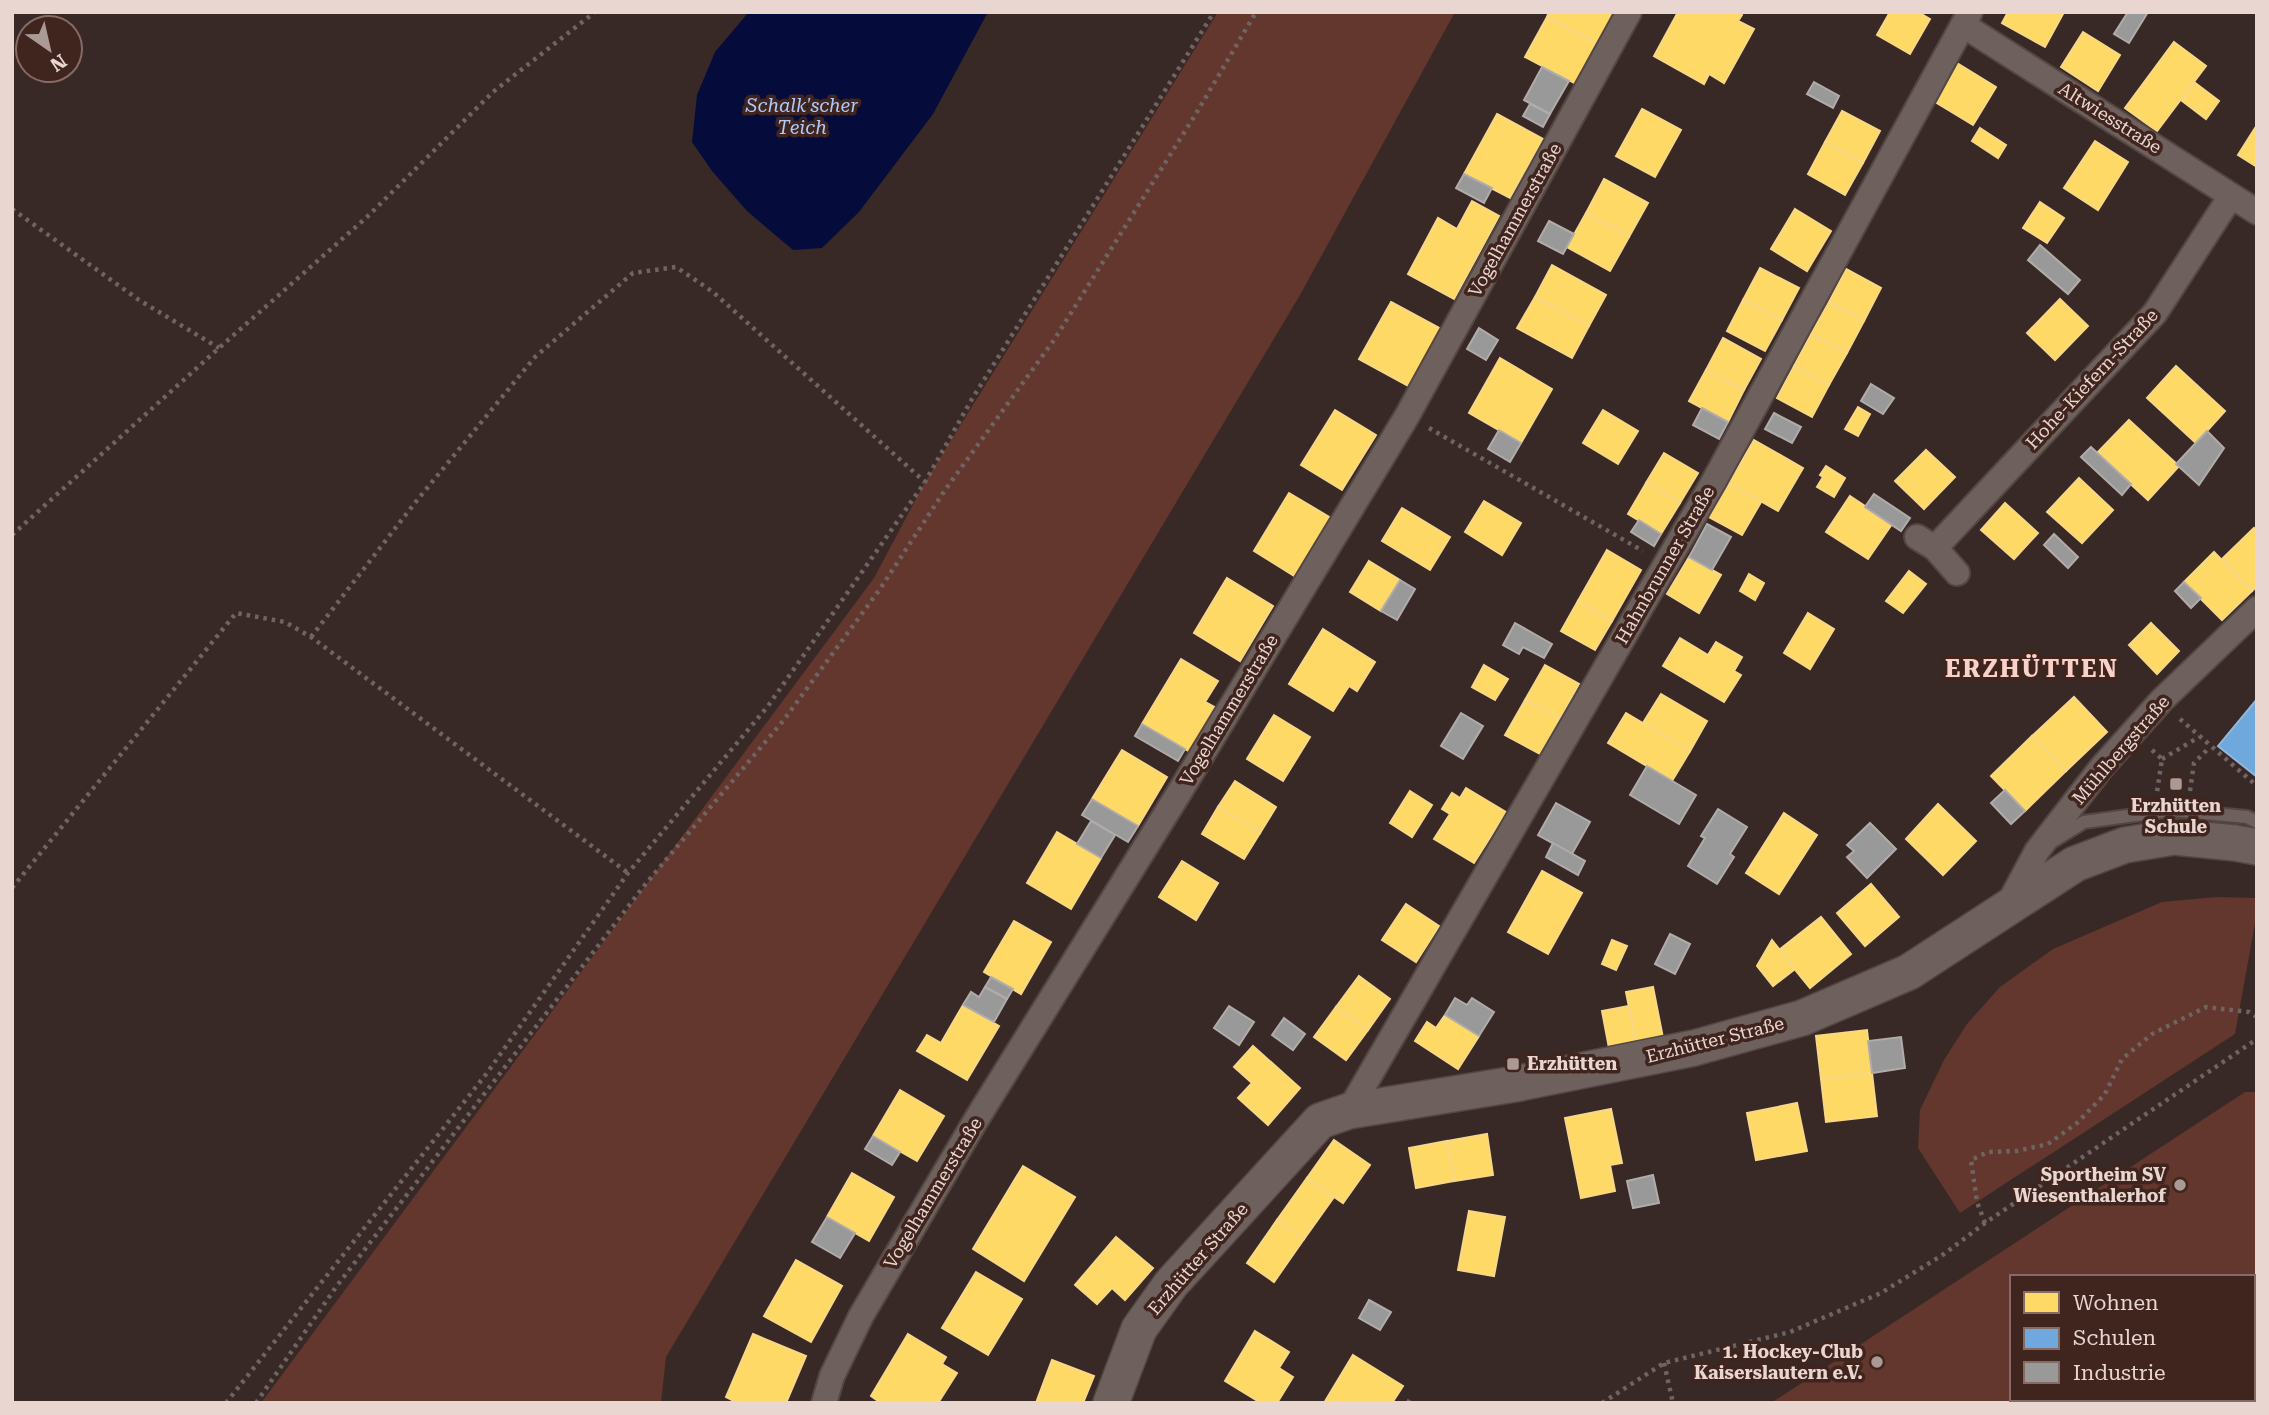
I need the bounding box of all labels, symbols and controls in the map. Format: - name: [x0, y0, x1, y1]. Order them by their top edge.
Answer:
- north arrow: [14, 14, 84, 84]
- text: N: [45, 49, 71, 77]
- street label: Altwiesstraße: [2055, 78, 2166, 158]
- water label: Schalk'scher Teich: [745, 94, 858, 139]
- street label: Vogelhammerstraße: [1464, 139, 1566, 300]
- street label: Hohe-Kiefern-Straße: [2021, 304, 2162, 453]
- street label: Hahnbrunner Straße: [1611, 482, 1718, 647]
- street label: Vogelhammerstraße: [1175, 630, 1282, 789]
- district label: ERZHÜTTEN: [1945, 653, 2119, 683]
- street label: Mühlbergstraße: [2068, 691, 2174, 808]
- marker: Erzhütten Schule: [2168, 776, 2184, 792]
- place label: Erzhütten Schule: [2131, 795, 2221, 837]
- street label: Erzhütter Straße: [1644, 1012, 1786, 1067]
- place label: Erzhütten: [1527, 1053, 1617, 1074]
- marker: Erzhütten: [1505, 1056, 1521, 1072]
- street label: Vogelhammerstraße: [879, 1113, 986, 1272]
- place label: Sportheim SV Wiesenthalerhof: [2013, 1164, 2167, 1206]
- marker: Sportheim SV Wiesenthalerhof: [2172, 1177, 2188, 1193]
- street label: Erzhütter Straße: [1143, 1198, 1252, 1319]
- legend: [2010, 1275, 2255, 1401]
- text: Wohnen: [2073, 1291, 2159, 1315]
- text: Schulen: [2073, 1326, 2157, 1350]
- place label: 1. Hockey-Club Kaiserslautern e.V.: [1694, 1341, 1863, 1383]
- marker: 1. Hockey-Club Kaiserslautern e.V.: [1869, 1354, 1885, 1370]
- text: Industrie: [2073, 1361, 2166, 1385]

